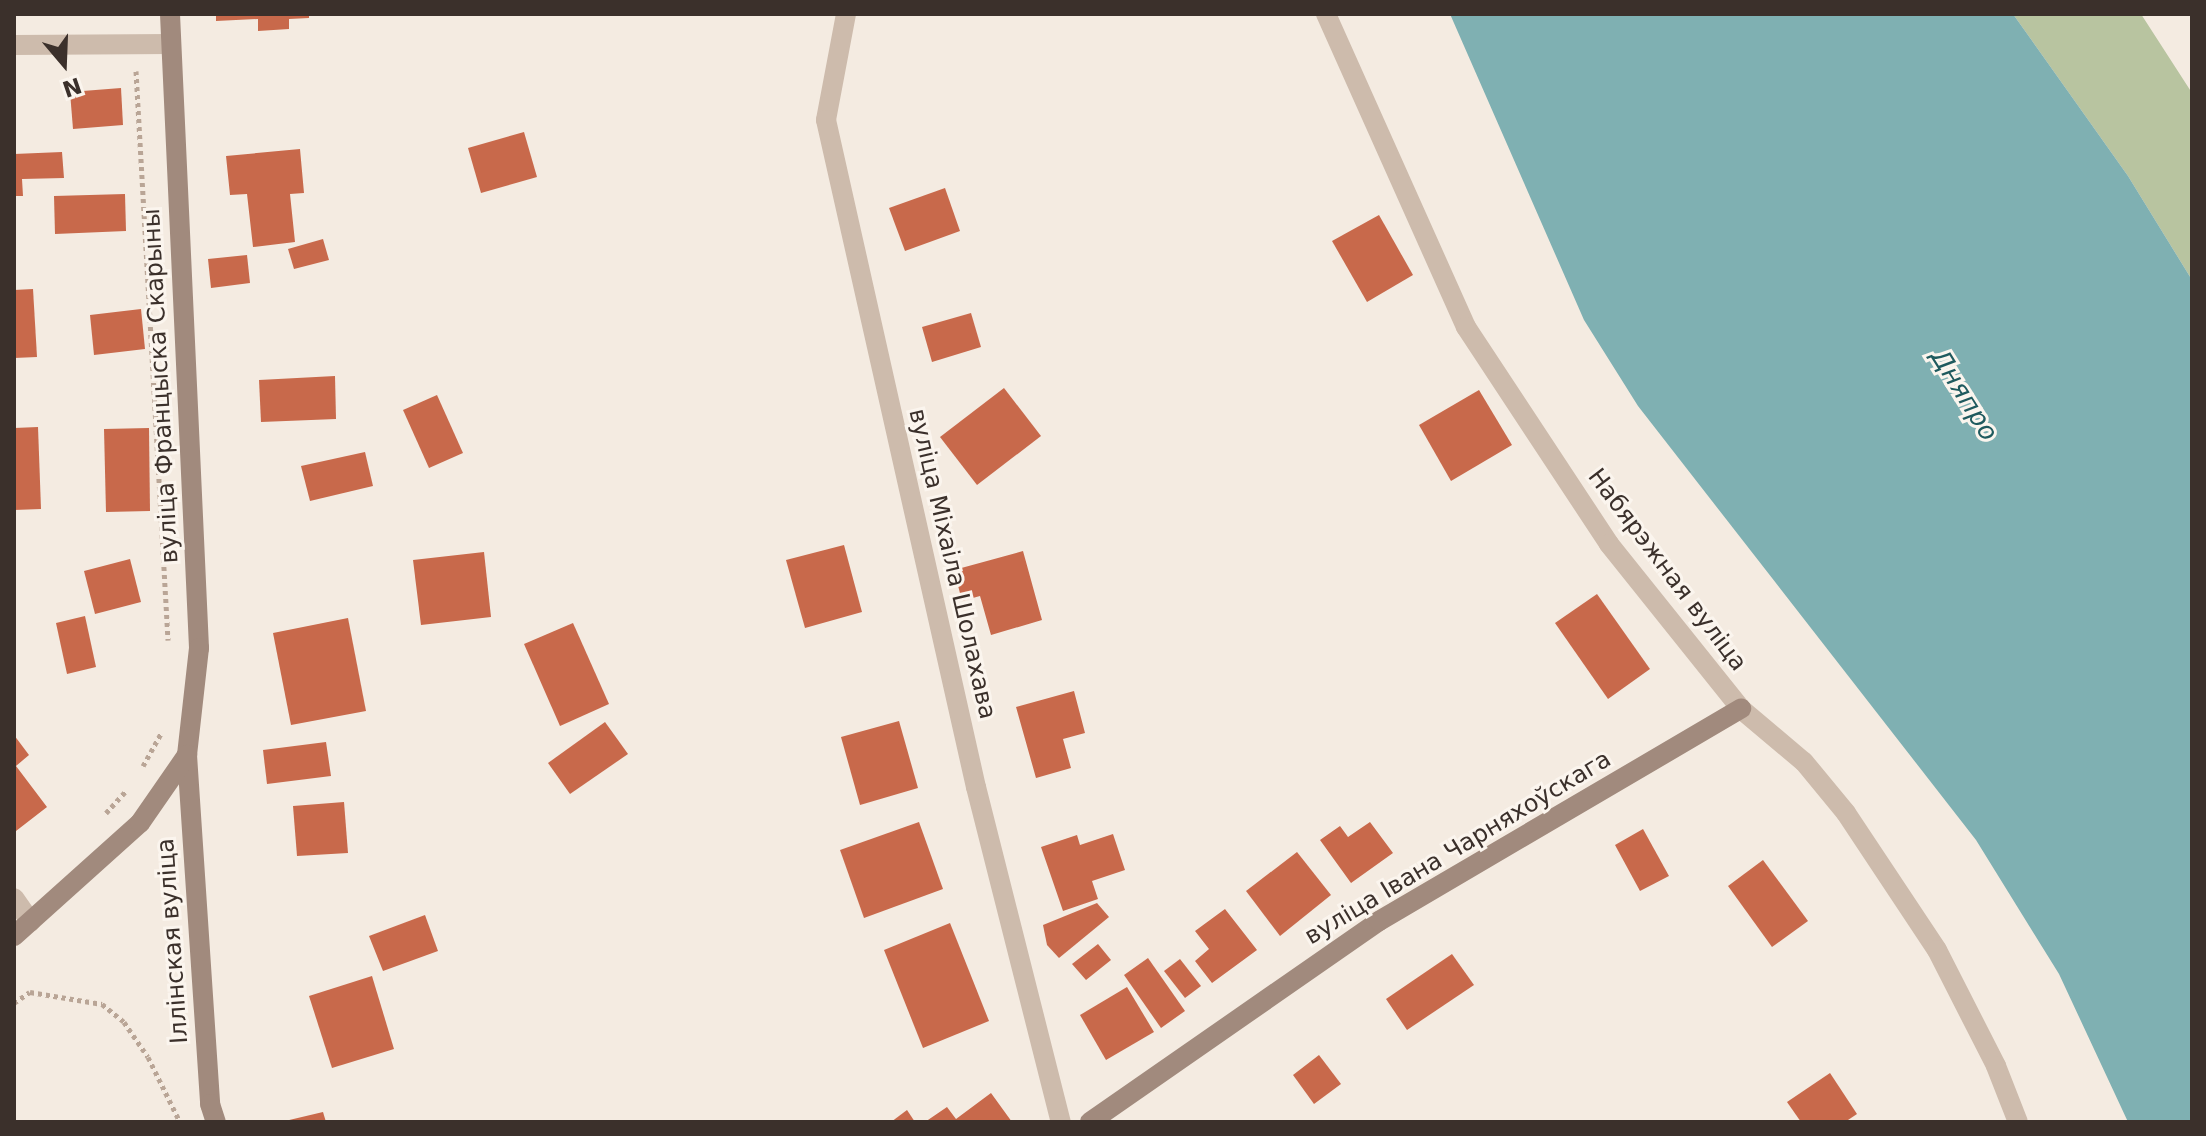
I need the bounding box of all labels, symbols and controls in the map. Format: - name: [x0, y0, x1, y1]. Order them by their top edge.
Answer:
- north arrow: [24, 24, 104, 104]
- text: N: [59, 72, 85, 102]
- street label: вуліца Францыска Скарыны: [137, 208, 185, 564]
- water label: Дняпро: [1924, 343, 2004, 447]
- street label: вуліца Міхаіла Шолахава: [902, 406, 1002, 722]
- street label: Набярэжная вуліца: [1582, 463, 1752, 677]
- street label: вуліца Івана Чарняхоўскага: [1300, 745, 1616, 951]
- street label: Іллінская вуліца: [151, 837, 195, 1045]

